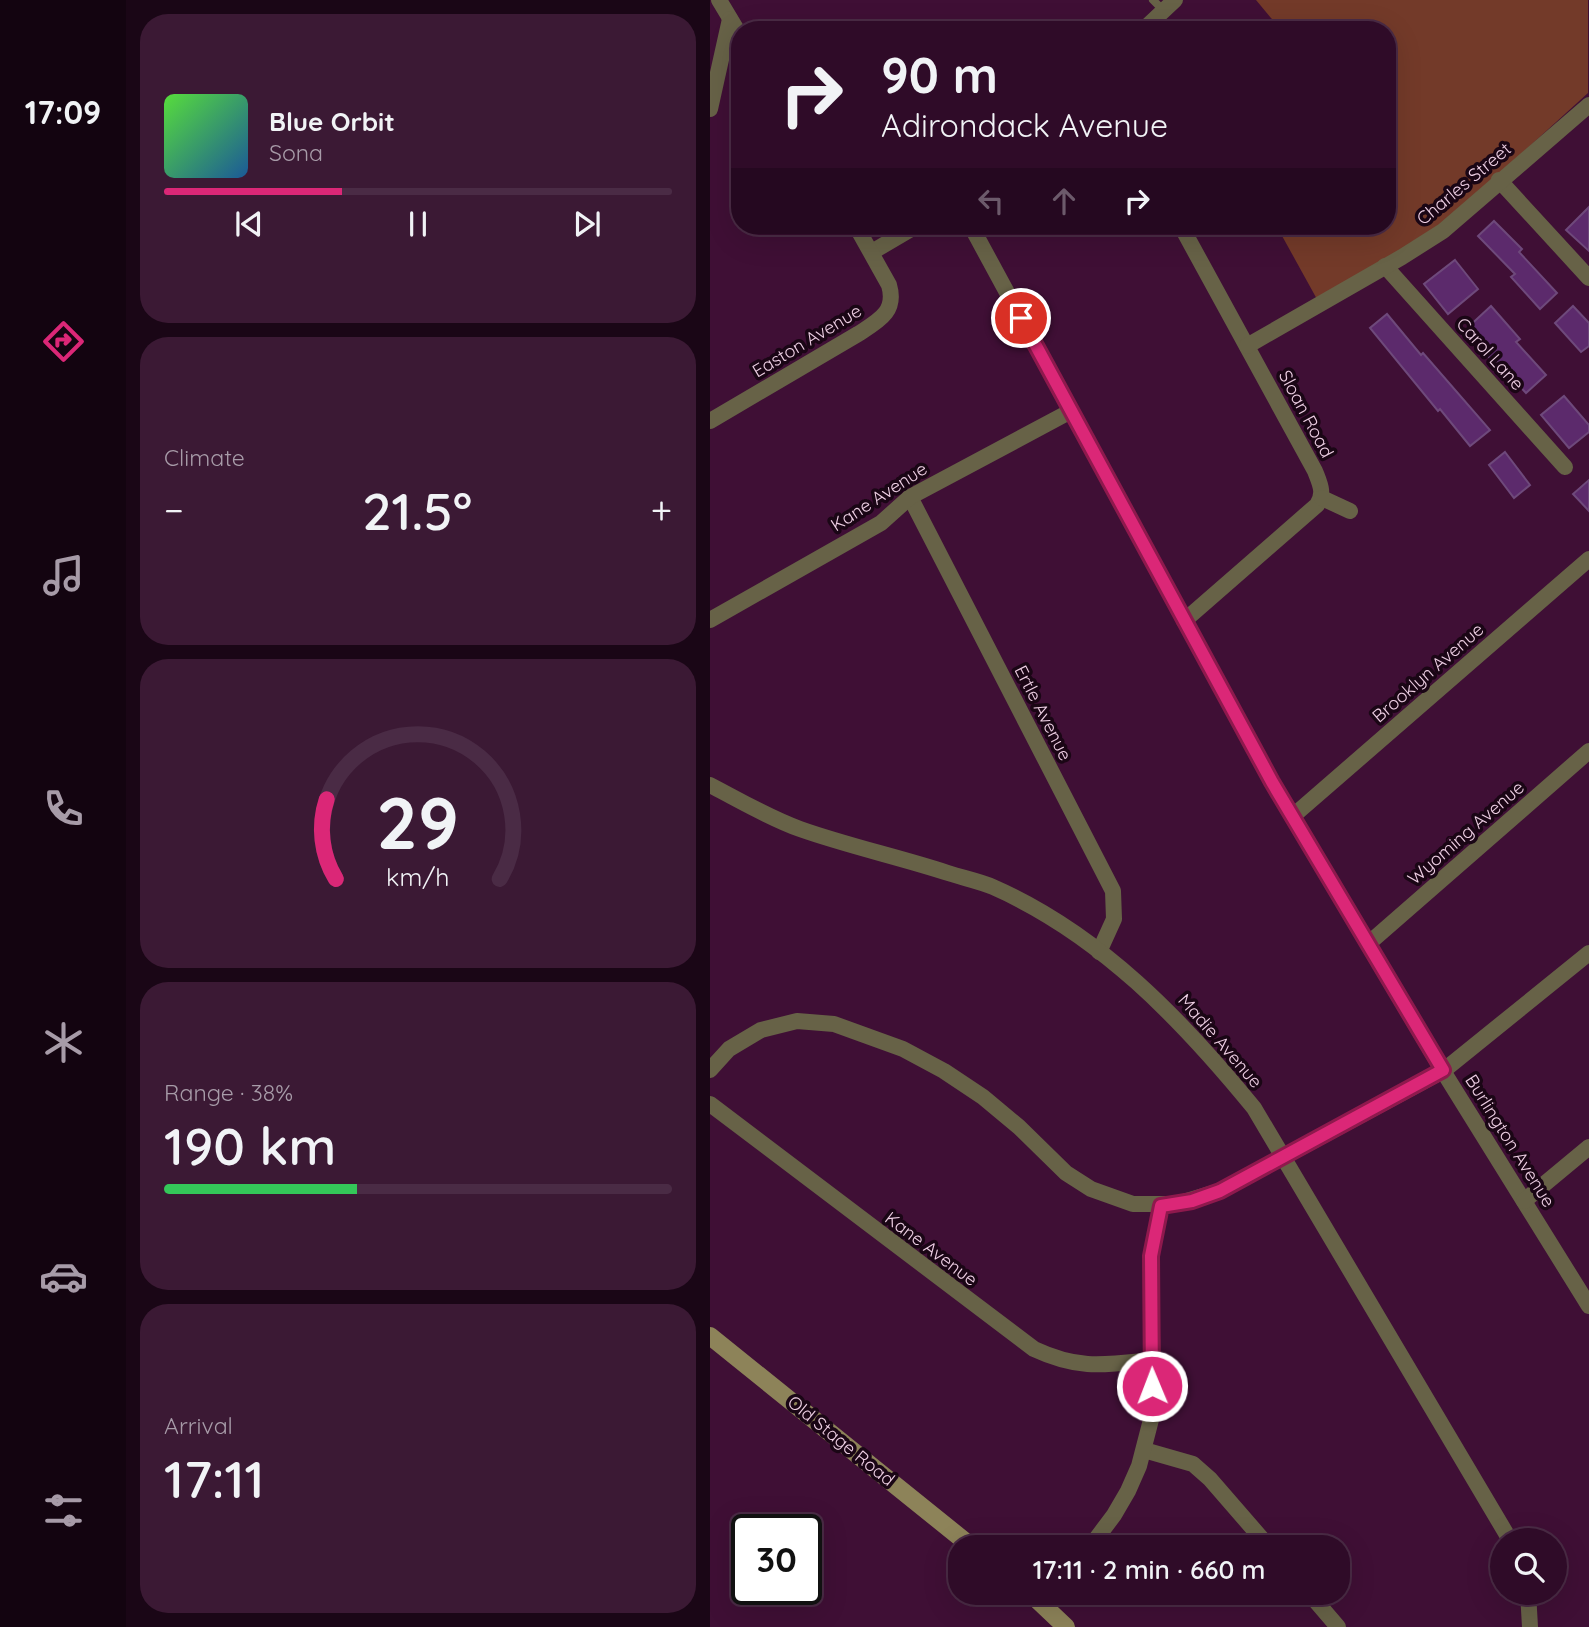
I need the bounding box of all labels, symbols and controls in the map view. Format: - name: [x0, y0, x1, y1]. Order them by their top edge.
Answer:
- text: 90 m: [881, 44, 998, 105]
- icon: right: [766, 49, 857, 140]
- text: 17:09: [25, 92, 101, 132]
- text: Blue Orbit: [269, 105, 395, 138]
- text: Adirondack Avenue: [881, 105, 1168, 145]
- street label: Charles Street: [1412, 137, 1516, 230]
- text: Sona: [269, 138, 323, 167]
- icon: left: [972, 182, 1010, 220]
- icon: ahead: [1045, 182, 1083, 220]
- icon: right: [1118, 182, 1156, 220]
- icon: previous: [230, 205, 268, 243]
- icon: pause: [399, 205, 437, 243]
- icon: next: [568, 205, 606, 243]
- pin: [991, 288, 1051, 348]
- street label: Easton Avenue: [748, 299, 866, 382]
- icon: arrive: [1002, 299, 1040, 337]
- street label: Carol Lane: [1452, 312, 1529, 395]
- icon: directions: [39, 317, 88, 366]
- street label: Sloan Road: [1274, 366, 1339, 461]
- text: Climate: [164, 443, 245, 472]
- street label: Kane Avenue: [826, 457, 931, 536]
- text: 21.5°: [362, 478, 472, 543]
- text: −: [164, 486, 184, 534]
- text: +: [651, 486, 672, 534]
- icon: music: [39, 551, 88, 600]
- street label: Brooklyn Avenue: [1367, 618, 1488, 727]
- street label: Ertle Avenue: [1010, 661, 1077, 764]
- street label: Wyoming Avenue: [1403, 776, 1529, 889]
- text: 29: [377, 777, 459, 868]
- icon: phone: [39, 784, 88, 833]
- text: km/h: [386, 861, 450, 892]
- street label: Madie Avenue: [1173, 989, 1268, 1092]
- icon: climate: [39, 1018, 88, 1067]
- street label: Burlington Avenue: [1460, 1070, 1561, 1211]
- text: Range · 38%: [164, 1078, 293, 1107]
- text: 190 km: [164, 1113, 336, 1178]
- street label: Kane Avenue: [880, 1206, 982, 1291]
- icon: car: [39, 1252, 88, 1301]
- position arrow: [1115, 1349, 1189, 1423]
- street label: Old Stage Road: [783, 1390, 900, 1491]
- text: Arrival: [164, 1411, 233, 1440]
- text: 17:11: [164, 1446, 264, 1511]
- icon: filters: [39, 1486, 88, 1535]
- speed limit sign: 30: [731, 1514, 822, 1605]
- map controls: [1490, 1528, 1567, 1605]
- button: search: [1490, 1528, 1567, 1605]
- text: 17:11 · 2 min · 660 m: [1033, 1553, 1265, 1586]

